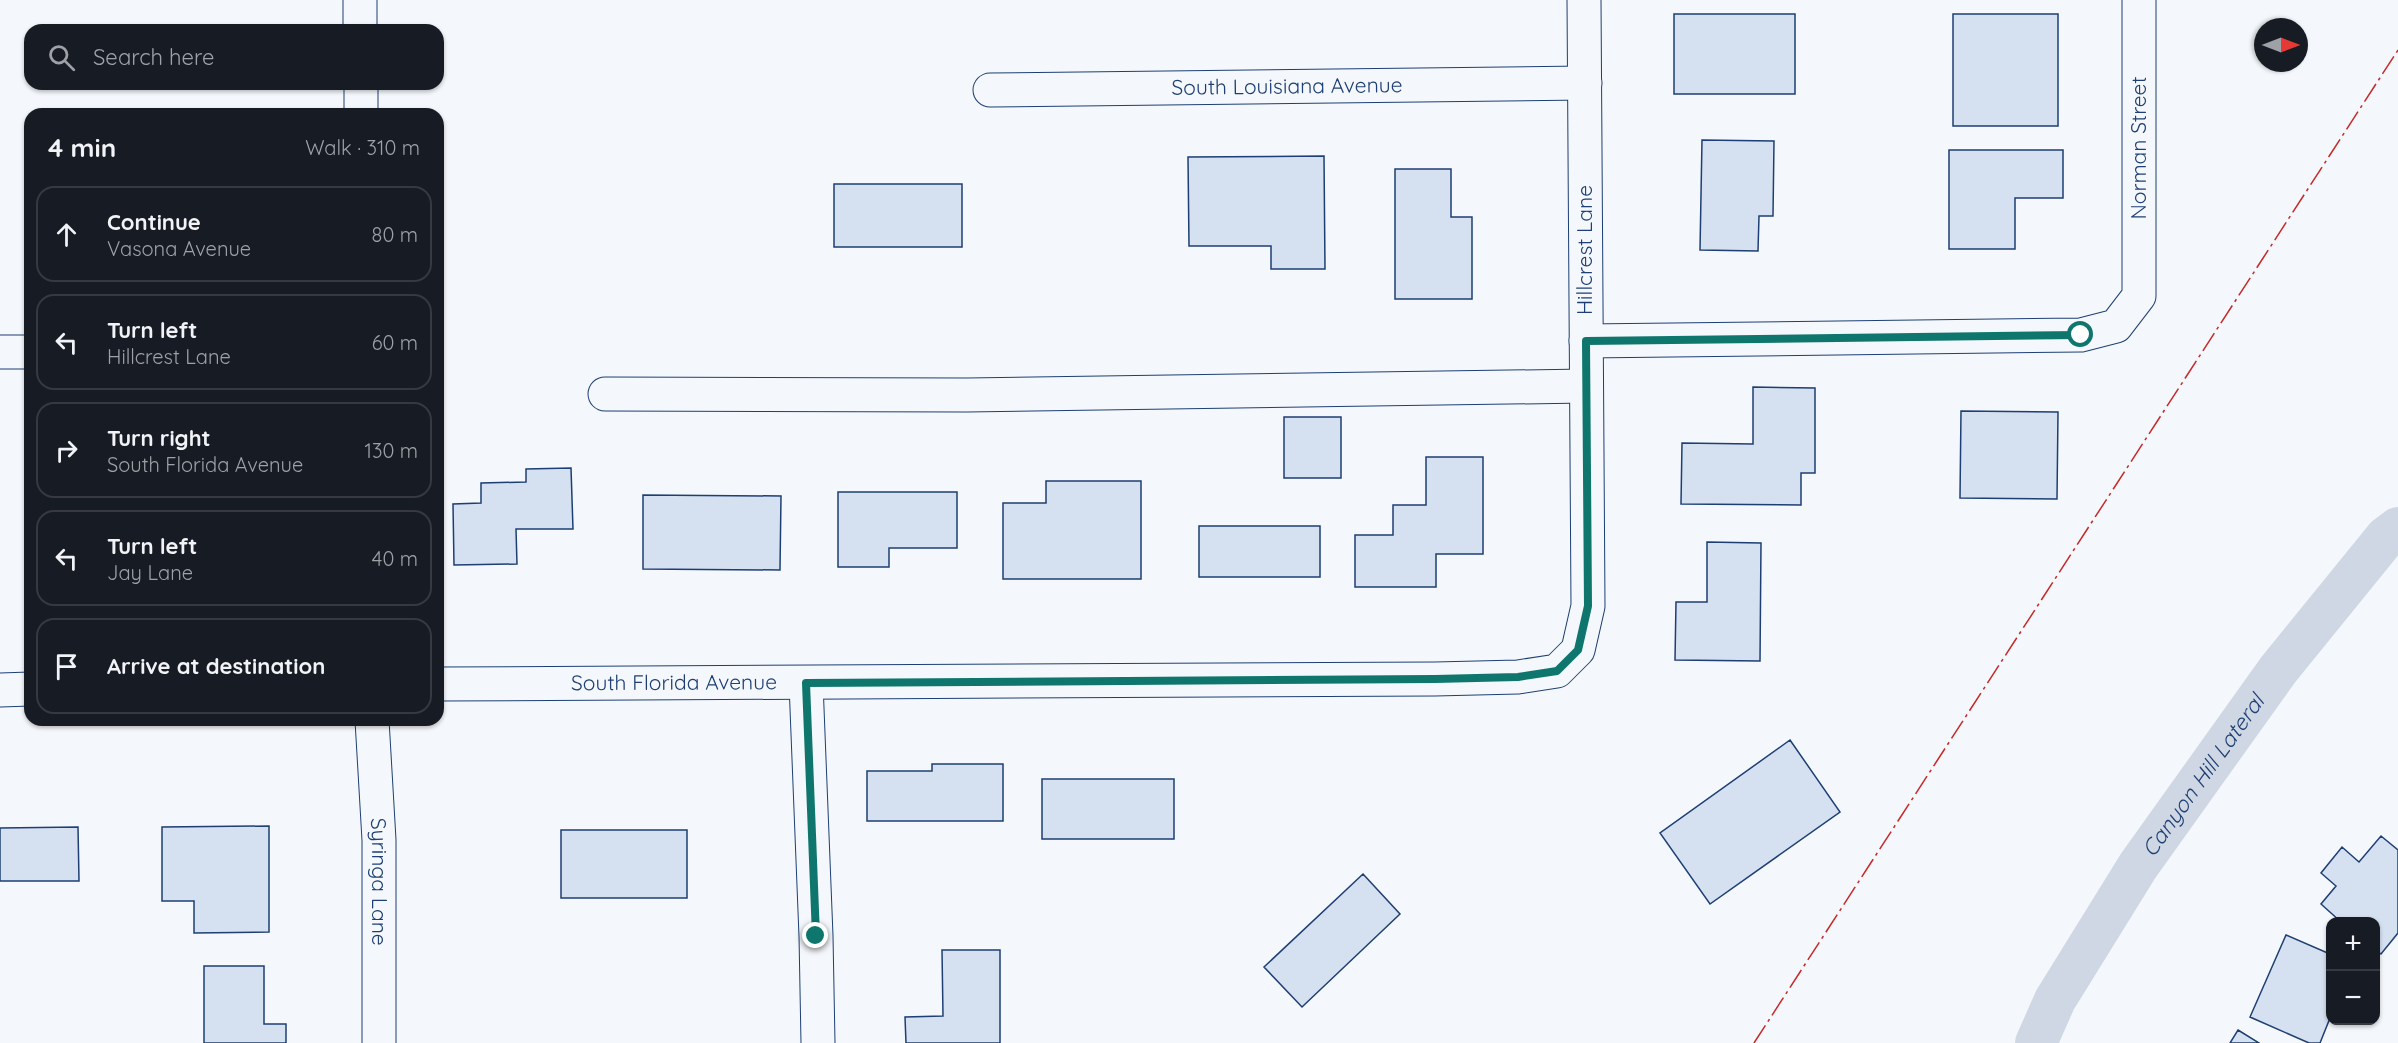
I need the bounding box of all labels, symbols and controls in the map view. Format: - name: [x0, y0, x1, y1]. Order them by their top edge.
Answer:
- north arrow: [2254, 18, 2308, 72]
- search box: [24, 24, 444, 90]
- icon: search: [45, 41, 78, 74]
- text: Search here: [93, 43, 214, 71]
- street label: South Louisiana Avenue: [1171, 71, 1403, 100]
- street label: Norman Street: [2125, 76, 2151, 220]
- text: 4 min: [48, 131, 116, 164]
- text: Walk · 310 m: [305, 135, 420, 160]
- street label: Hillcrest Lane: [1571, 185, 1597, 315]
- text: Continue: [107, 208, 201, 236]
- icon: ahead: [50, 218, 83, 251]
- text: 80 m: [372, 222, 418, 247]
- text: Vasona Avenue: [107, 236, 251, 261]
- text: Turn left: [107, 316, 197, 344]
- route start: [2067, 321, 2093, 347]
- icon: left: [50, 326, 83, 359]
- text: 60 m: [372, 330, 418, 355]
- text: Hillcrest Lane: [107, 344, 231, 369]
- text: Turn right: [107, 424, 211, 452]
- icon: right: [50, 434, 83, 467]
- text: 130 m: [365, 438, 418, 463]
- text: South Florida Avenue: [107, 452, 303, 477]
- text: Turn left: [107, 532, 197, 560]
- icon: left: [50, 542, 83, 575]
- text: 40 m: [372, 546, 418, 571]
- text: Jay Lane: [107, 560, 193, 585]
- icon: arrive: [50, 650, 83, 683]
- text: Arrive at destination: [107, 652, 325, 680]
- street label: South Florida Avenue: [571, 668, 777, 695]
- water label: Canyon Hill Lateral: [2135, 686, 2272, 862]
- street label: Syringa Lane: [366, 817, 393, 946]
- map controls: [2326, 917, 2380, 1025]
- button: +: [2326, 917, 2380, 971]
- route end: [802, 922, 828, 948]
- button: −: [2326, 971, 2380, 1025]

